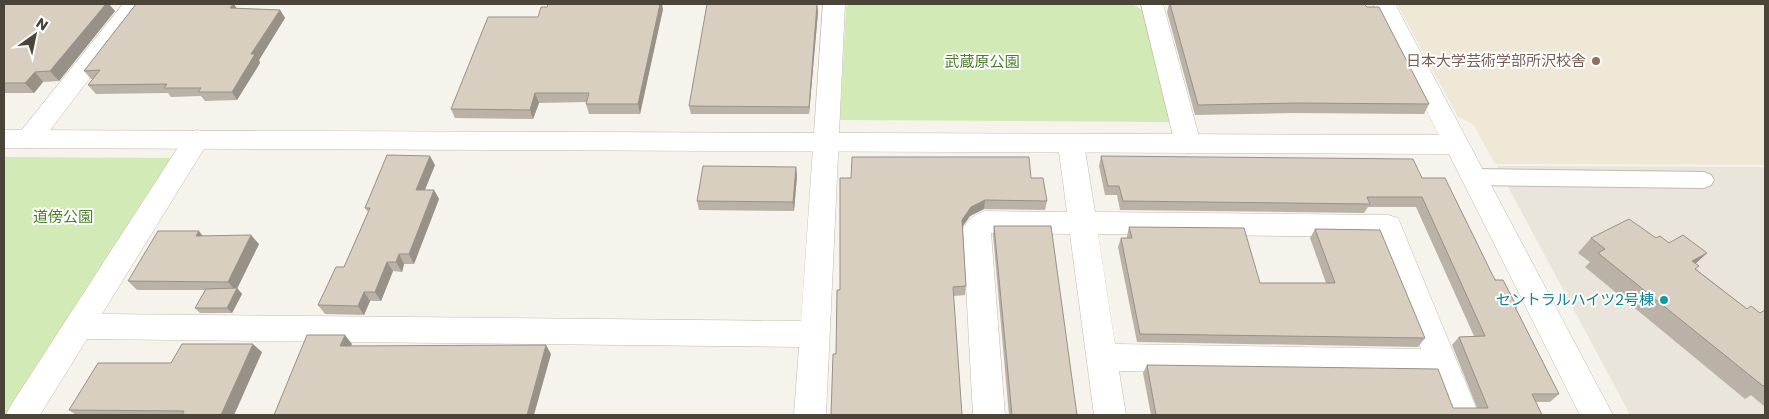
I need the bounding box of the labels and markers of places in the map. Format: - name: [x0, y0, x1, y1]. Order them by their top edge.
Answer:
- place label: 日本大学芸術学部所沢校舎: [1406, 50, 1586, 71]
- marker: 日本大学芸術学部所沢校舎: [1590, 55, 1602, 67]
- place label: セントラルハイツ2号棟: [1496, 289, 1654, 310]
- marker: セントラルハイツ2号棟: [1658, 294, 1670, 306]

